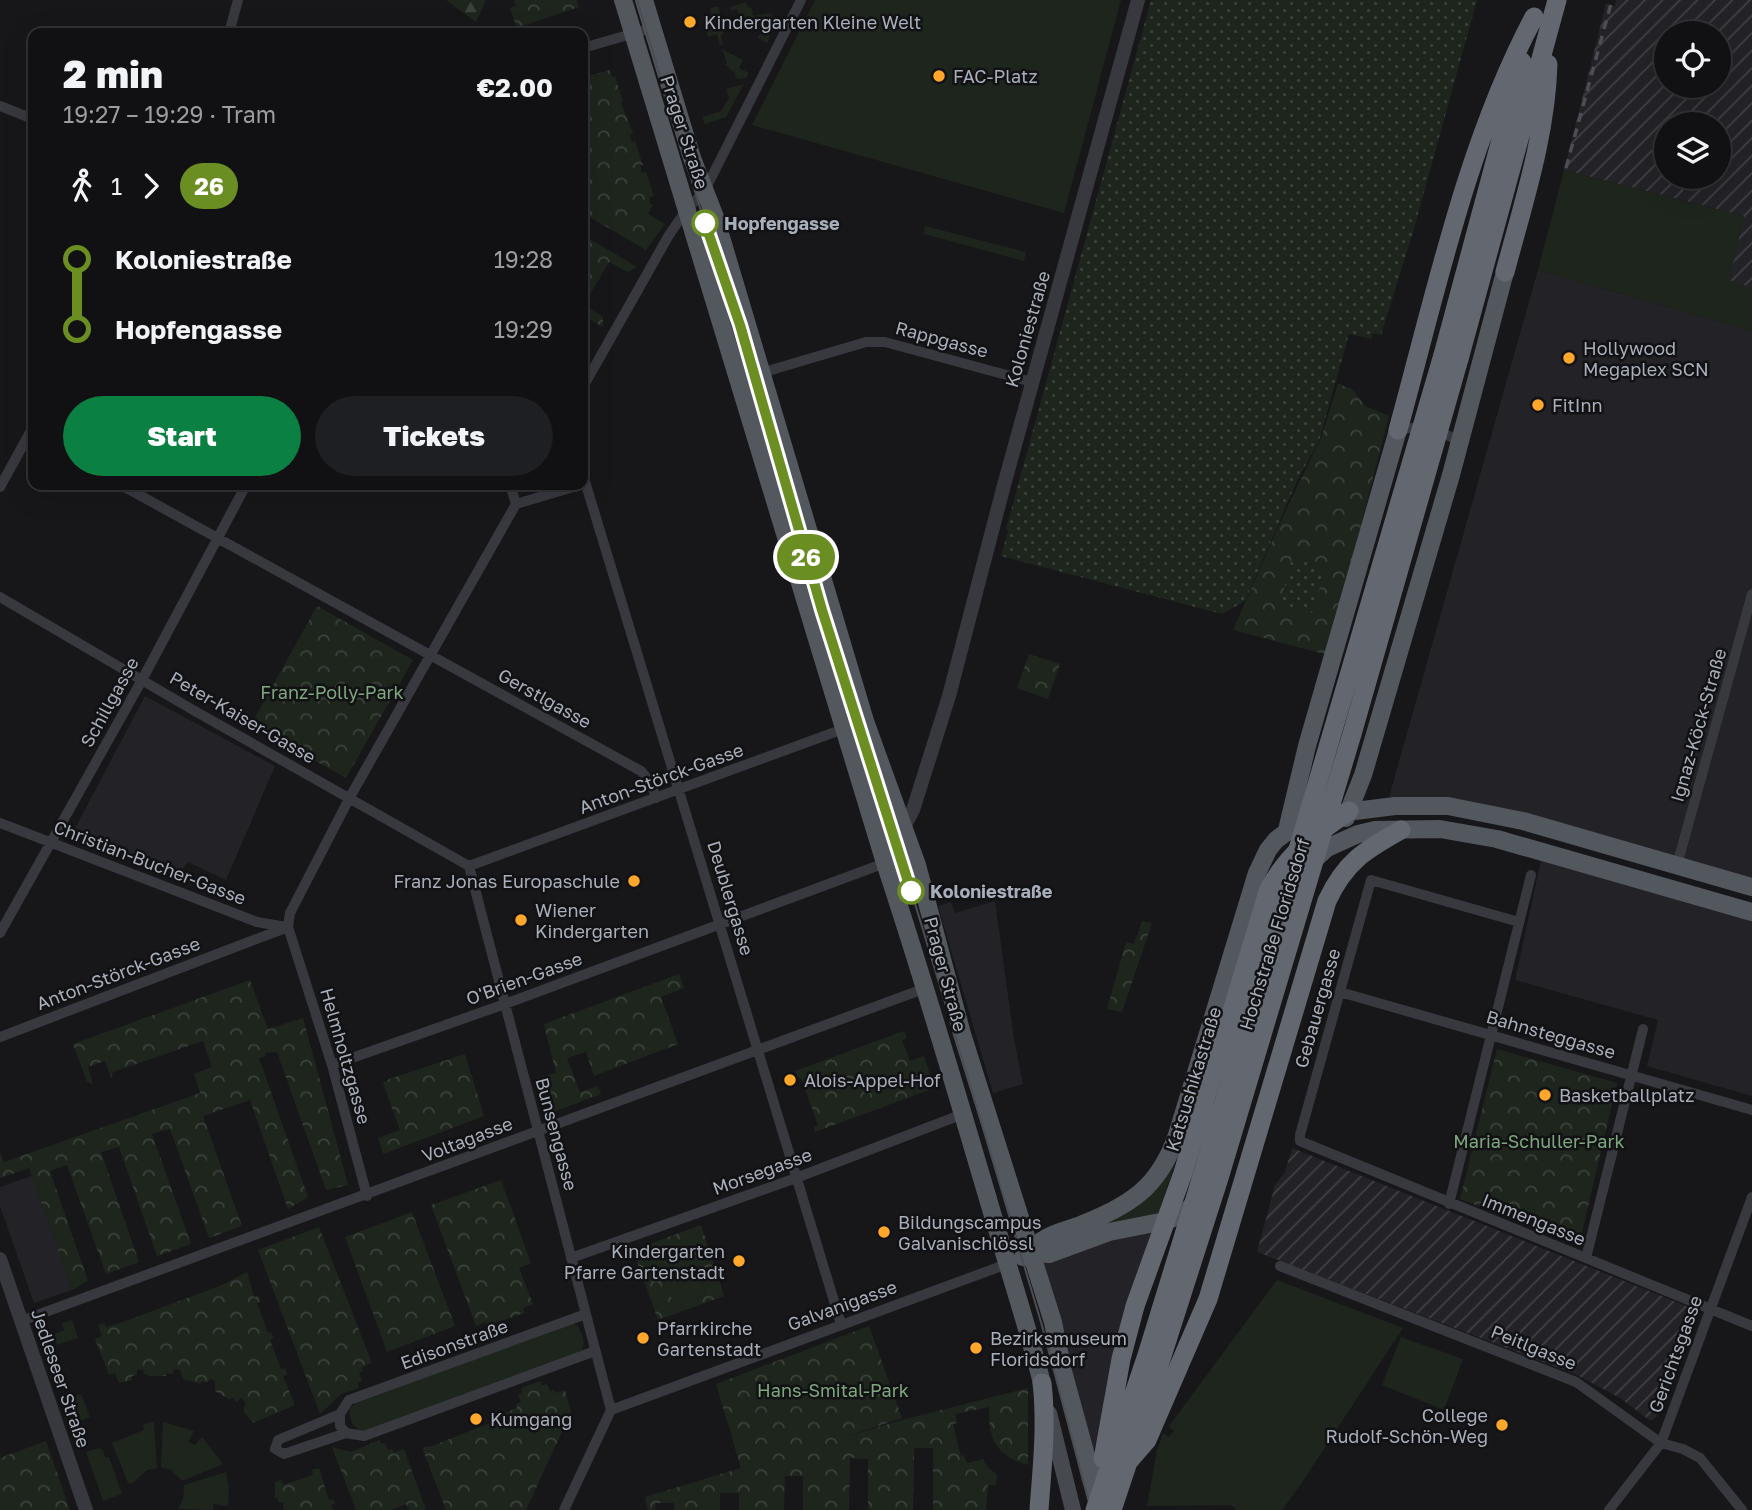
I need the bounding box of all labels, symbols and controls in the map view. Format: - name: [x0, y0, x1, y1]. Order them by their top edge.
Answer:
- place label: Kindergarten Kleine Welt: [704, 11, 921, 33]
- marker: Kindergarten Kleine Welt: [682, 14, 698, 30]
- map controls: [1654, 21, 1731, 189]
- button: locate: [1654, 21, 1731, 98]
- text: 2 min: [63, 51, 163, 96]
- place label: FAC-Platz: [953, 65, 1038, 87]
- marker: FAC-Platz: [931, 68, 947, 84]
- text: €2.00: [477, 72, 553, 103]
- street label: Prager Straße: [656, 72, 714, 192]
- text: 19:27 – 19:29 · Tram: [63, 100, 276, 128]
- button: layers: [1654, 112, 1731, 189]
- icon: walk: [63, 167, 101, 205]
- icon: forward: [132, 167, 170, 205]
- text: 26: [194, 171, 224, 200]
- text: 1: [111, 172, 122, 200]
- marker: Hopfengasse: [692, 210, 718, 236]
- place label: Hopfengasse: [724, 212, 840, 234]
- text: Koloniestraße: [115, 244, 292, 275]
- text: 19:28: [494, 245, 553, 273]
- street label: Koloniestraße: [1000, 268, 1054, 390]
- text: Hopfengasse: [115, 314, 282, 345]
- text: 19:29: [494, 315, 553, 343]
- street label: Rappgasse: [893, 316, 991, 362]
- place label: Hollywood Megaplex SCN: [1583, 337, 1709, 380]
- marker: Hollywood Megaplex SCN: [1561, 350, 1577, 366]
- place label: FitInn: [1552, 394, 1603, 416]
- button: Start: [63, 396, 301, 476]
- button: Tickets: [315, 396, 553, 476]
- marker: FitInn: [1530, 397, 1546, 413]
- line badge: 26: [774, 534, 838, 580]
- text: 26: [791, 542, 821, 571]
- street label: Ignaz-Köck-Straße: [1666, 646, 1730, 804]
- street label: Schillgasse: [75, 653, 143, 751]
- street label: Gerstlgasse: [495, 663, 595, 733]
- street label: Peter-Kaiser-Gasse: [166, 666, 320, 768]
- park label: Franz-Polly-Park: [260, 681, 404, 703]
- street label: Anton-Störck-Gasse: [576, 738, 746, 818]
- street label: Christian-Bucher-Gasse: [51, 815, 249, 909]
- street label: Hochstraße Floridsdorf: [1234, 835, 1314, 1033]
- street label: Deublergasse: [703, 838, 759, 958]
- place label: Franz Jonas Europaschule: [393, 870, 620, 892]
- marker: Franz Jonas Europaschule: [626, 873, 642, 889]
- marker: Koloniestraße: [898, 878, 924, 904]
- place label: Koloniestraße: [930, 880, 1053, 902]
- place label: Wiener Kindergarten: [535, 899, 649, 942]
- marker: Wiener Kindergarten: [513, 912, 529, 928]
- street label: Prager Straße: [920, 914, 972, 1034]
- street label: Anton-Störck-Gasse: [33, 932, 203, 1014]
- street label: Gebauergasse: [1289, 946, 1345, 1070]
- street label: O'Brien-Gasse: [463, 947, 585, 1009]
- street label: Helmholtzgasse: [316, 985, 376, 1127]
- street label: Katsushikastraße: [1161, 1004, 1225, 1154]
- street label: Bahnsteggasse: [1484, 1005, 1618, 1063]
- place label: Alois-Appel-Hof: [804, 1069, 941, 1091]
- marker: Alois-Appel-Hof: [782, 1072, 798, 1088]
- street label: Bunsengasse: [531, 1075, 583, 1193]
- place label: Basketballplatz: [1559, 1084, 1695, 1106]
- marker: Basketballplatz: [1537, 1087, 1553, 1103]
- street label: Voltagasse: [419, 1112, 515, 1166]
- park label: Maria-Schuller-Park: [1453, 1130, 1625, 1152]
- street label: Morsegasse: [709, 1143, 815, 1199]
- street label: Immengasse: [1479, 1188, 1589, 1250]
- place label: Bildungscampus Galvanischlössl: [898, 1211, 1042, 1254]
- marker: Bildungscampus Galvanischlössl: [876, 1224, 892, 1240]
- place label: Kindergarten Pfarre Gartenstadt: [564, 1240, 725, 1283]
- marker: Kindergarten Pfarre Gartenstadt: [731, 1253, 747, 1269]
- street label: Galvanigasse: [784, 1275, 900, 1335]
- street label: Gerichtsgasse: [1644, 1292, 1706, 1416]
- street label: Jedleseer Straße: [27, 1306, 95, 1450]
- street label: Edisonstraße: [397, 1314, 511, 1374]
- place label: Pfarrkirche Gartenstadt: [657, 1317, 761, 1360]
- street label: Peitlgasse: [1488, 1320, 1580, 1374]
- place label: Bezirksmuseum Floridsdorf: [990, 1327, 1127, 1370]
- marker: Pfarrkirche Gartenstadt: [635, 1330, 651, 1346]
- marker: Bezirksmuseum Floridsdorf: [968, 1340, 984, 1356]
- park label: Hans-Smital-Park: [757, 1379, 909, 1401]
- place label: College Rudolf-Schön-Weg: [1326, 1404, 1488, 1447]
- place label: Kumgang: [490, 1408, 572, 1430]
- marker: Kumgang: [468, 1411, 484, 1427]
- marker: College Rudolf-Schön-Weg: [1494, 1417, 1510, 1433]

